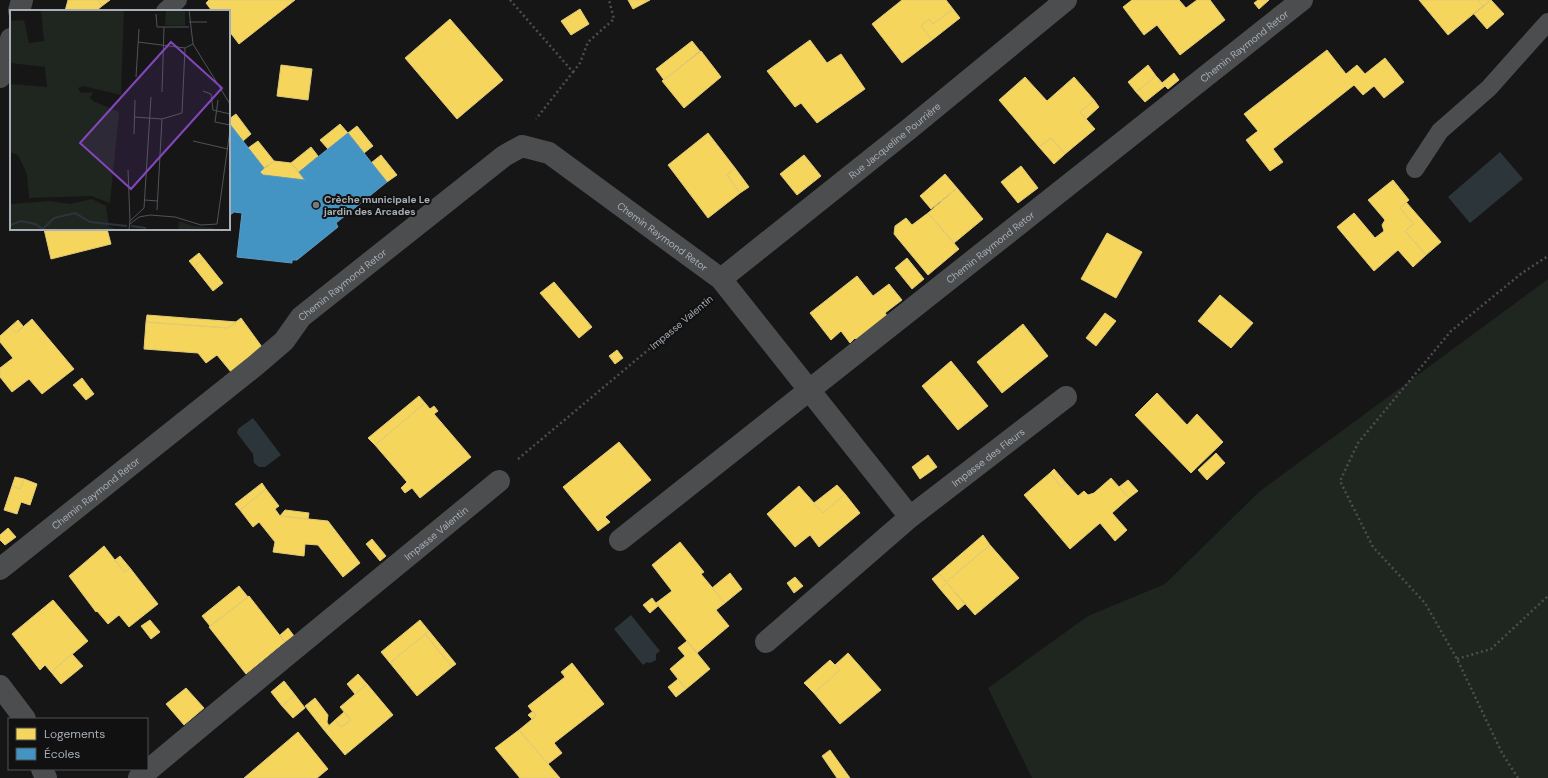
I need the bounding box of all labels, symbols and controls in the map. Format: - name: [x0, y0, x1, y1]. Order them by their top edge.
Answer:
- street label: Chemin Raymond Retor: [1198, 7, 1291, 85]
- inset map: [10, 10, 230, 230]
- street label: Rue Jacqueline Pourrière: [846, 100, 944, 182]
- place label: Crèche municipale Le jardin des Arcades: [323, 193, 430, 218]
- street label: Chemin Raymond Retor: [614, 199, 710, 274]
- marker: Crèche municipale Le jardin des Arcades: [311, 200, 321, 210]
- street label: Chemin Raymond Retor: [944, 208, 1037, 286]
- street label: Chemin Raymond Retor: [296, 246, 389, 324]
- street label: Impasse Valentin: [647, 292, 716, 353]
- street label: Impasse des Fleurs: [949, 425, 1027, 490]
- street label: Chemin Raymond Retor: [49, 454, 143, 532]
- street label: Impasse Valentin: [402, 503, 471, 563]
- legend: [8, 718, 148, 770]
- text: Logements: [44, 726, 105, 742]
- text: Écoles: [44, 746, 80, 762]

